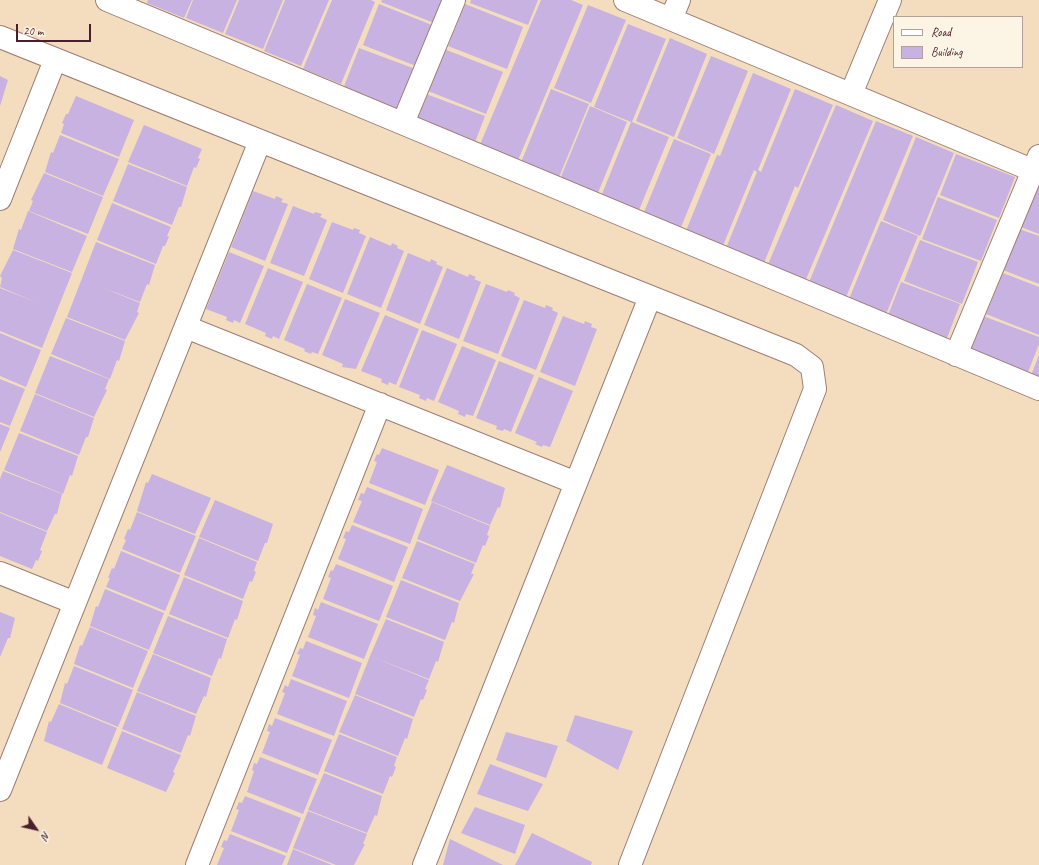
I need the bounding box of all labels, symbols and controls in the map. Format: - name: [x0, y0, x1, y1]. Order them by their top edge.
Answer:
- scale bar: [18, 16, 93, 42]
- legend: [893, 16, 1023, 68]
- text: 20 m: [23, 23, 43, 39]
- text: Road: [931, 24, 951, 40]
- text: Building: [931, 44, 963, 60]
- north arrow: [16, 809, 56, 849]
- text: N: [38, 829, 54, 842]

